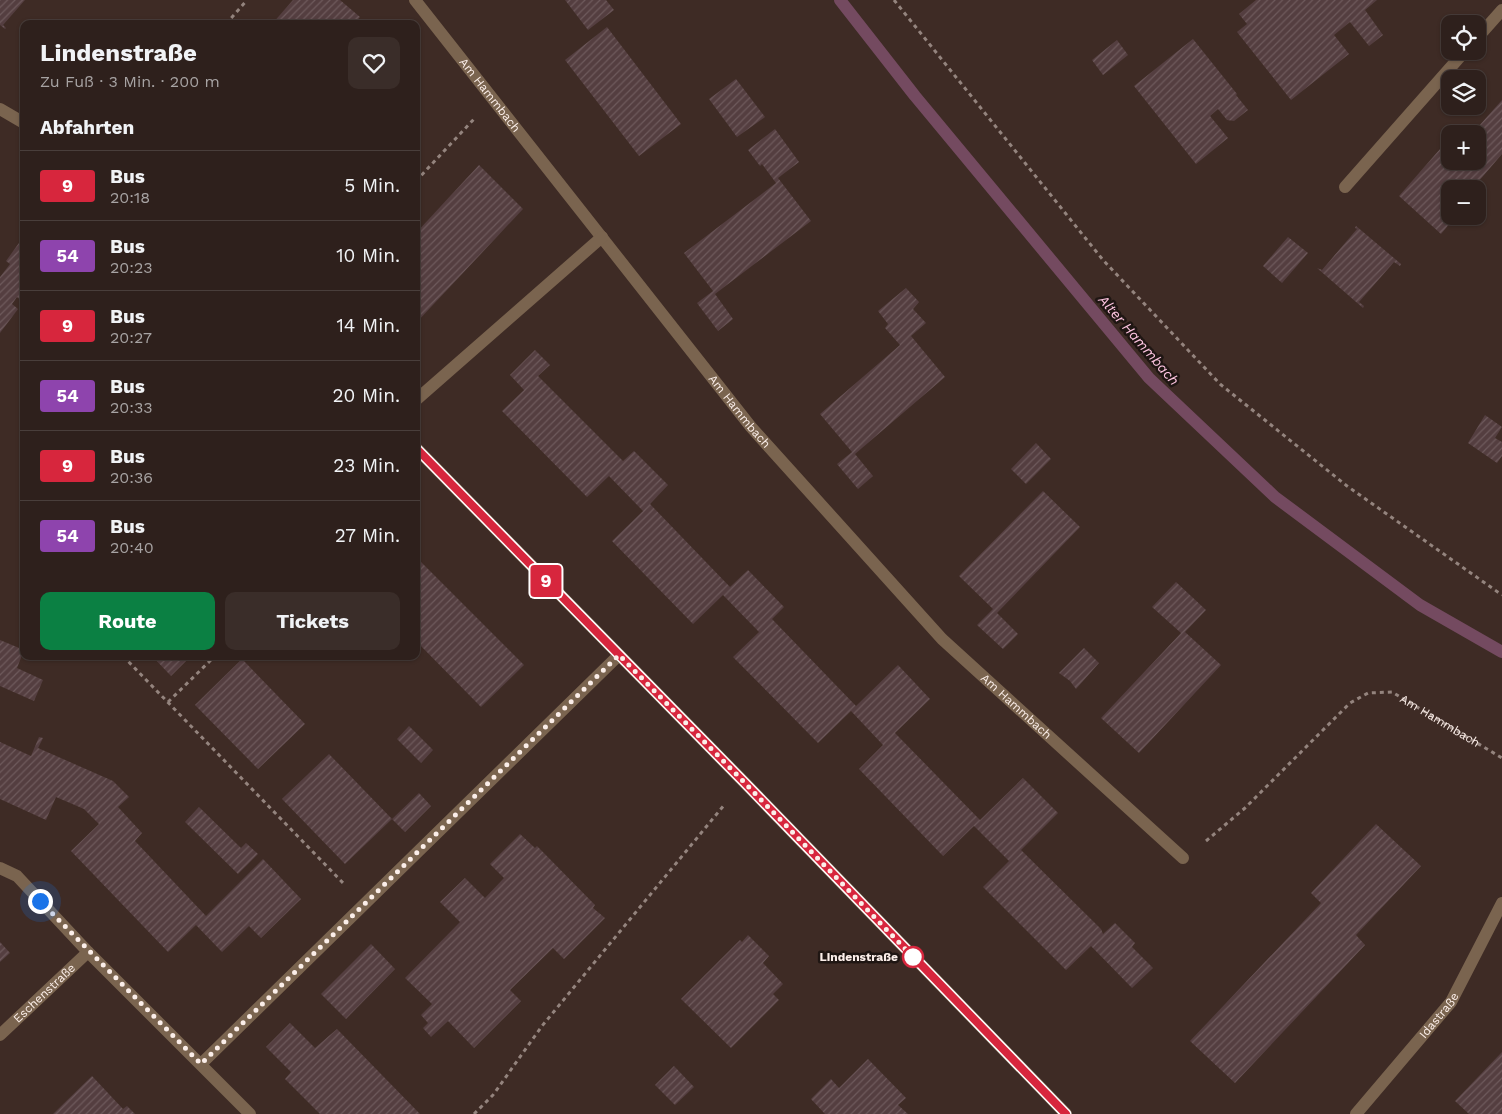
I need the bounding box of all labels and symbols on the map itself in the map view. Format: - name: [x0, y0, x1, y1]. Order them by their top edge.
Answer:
- street label: Am Hammbach: [456, 55, 523, 135]
- water label: Alter Hammbach: [1095, 291, 1183, 388]
- street label: Am Hammbach: [706, 372, 773, 451]
- line badge: 9: [530, 565, 562, 597]
- street label: Am Hammbach: [978, 671, 1054, 742]
- street label: Am Hammbach: [1398, 691, 1482, 750]
- your location: [28, 889, 53, 914]
- marker: Lindenstraße: [902, 946, 924, 968]
- place label: Lindenstraße: [820, 950, 898, 964]
- street label: Eschenstraße: [11, 961, 78, 1026]
- street label: Idastraße: [1416, 990, 1462, 1041]

